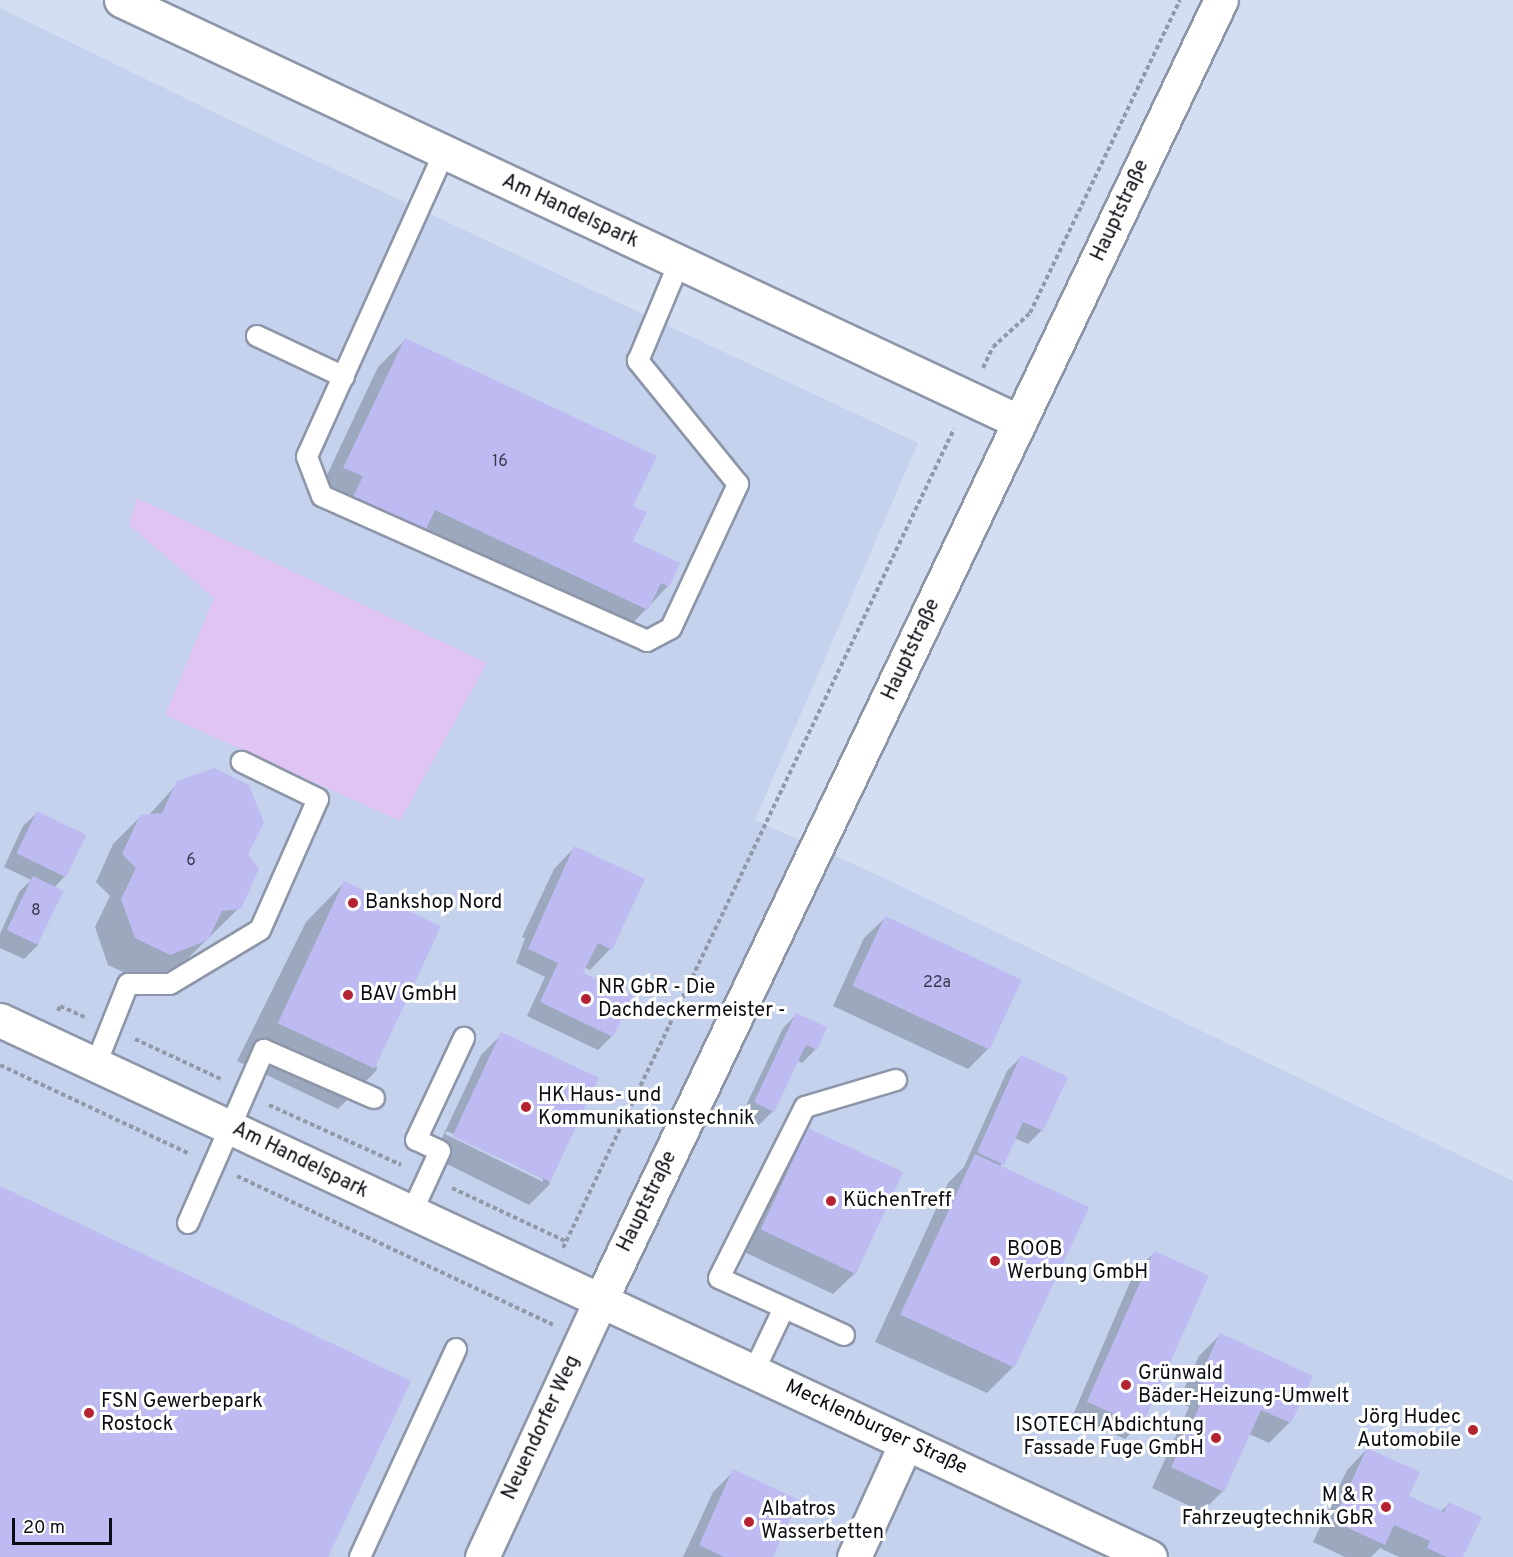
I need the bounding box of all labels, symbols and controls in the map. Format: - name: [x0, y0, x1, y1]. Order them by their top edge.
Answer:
- street label: Hauptstraße: [1087, 156, 1155, 266]
- street label: Am Handelspark: [498, 170, 642, 254]
- house number: 16: [492, 452, 508, 472]
- street label: Hauptstraße: [878, 595, 946, 705]
- house number: 6: [186, 851, 196, 871]
- place label: Bankshop Nord: [365, 891, 502, 915]
- marker: Bankshop Nord: [346, 896, 360, 910]
- house number: 8: [31, 901, 41, 921]
- house number: 22a: [923, 973, 951, 993]
- place label: NR GbR - Die Dachdeckermeister -: [598, 976, 786, 1023]
- place label: BAV GmbH: [360, 983, 458, 1007]
- marker: BAV GmbH: [341, 988, 355, 1002]
- marker: NR GbR - Die Dachdeckermeister -: [579, 992, 593, 1006]
- place label: HK Haus- und Kommunikationstechnik: [538, 1084, 755, 1131]
- marker: HK Haus- und Kommunikationstechnik: [519, 1100, 533, 1114]
- street label: Am Handelspark: [228, 1118, 372, 1204]
- street label: Hauptstraße: [613, 1148, 683, 1256]
- place label: KüchenTreff: [843, 1189, 952, 1213]
- marker: KüchenTreff: [824, 1194, 838, 1208]
- place label: BOOB Werbung GmbH: [1007, 1238, 1148, 1285]
- marker: BOOB Werbung GmbH: [988, 1254, 1002, 1268]
- street label: Neuendorfer Weg: [498, 1352, 586, 1504]
- place label: Grünwald Bäder-Heizung-Umwelt: [1138, 1362, 1349, 1409]
- street label: Mecklenburger Straße: [781, 1375, 971, 1481]
- marker: Grünwald Bäder-Heizung-Umwelt: [1119, 1378, 1133, 1392]
- place label: FSN Gewerbepark Rostock: [101, 1390, 263, 1437]
- marker: FSN Gewerbepark Rostock: [82, 1406, 96, 1420]
- place label: Jörg Hudec Automobile: [1357, 1406, 1461, 1453]
- place label: ISOTECH Abdichtung Fassade Fuge GmbH: [1015, 1414, 1204, 1461]
- marker: Jörg Hudec Automobile: [1466, 1423, 1480, 1437]
- marker: ISOTECH Abdichtung Fassade Fuge GmbH: [1209, 1431, 1223, 1445]
- place label: M & R Fahrzeugtechnik GbR: [1182, 1484, 1374, 1531]
- place label: Albatros Wasserbetten: [761, 1498, 884, 1545]
- marker: M & R Fahrzeugtechnik GbR: [1379, 1500, 1393, 1514]
- scale bar: [15, 1506, 116, 1544]
- marker: Albatros Wasserbetten: [742, 1515, 756, 1529]
- text: 20 m: [23, 1517, 65, 1540]

